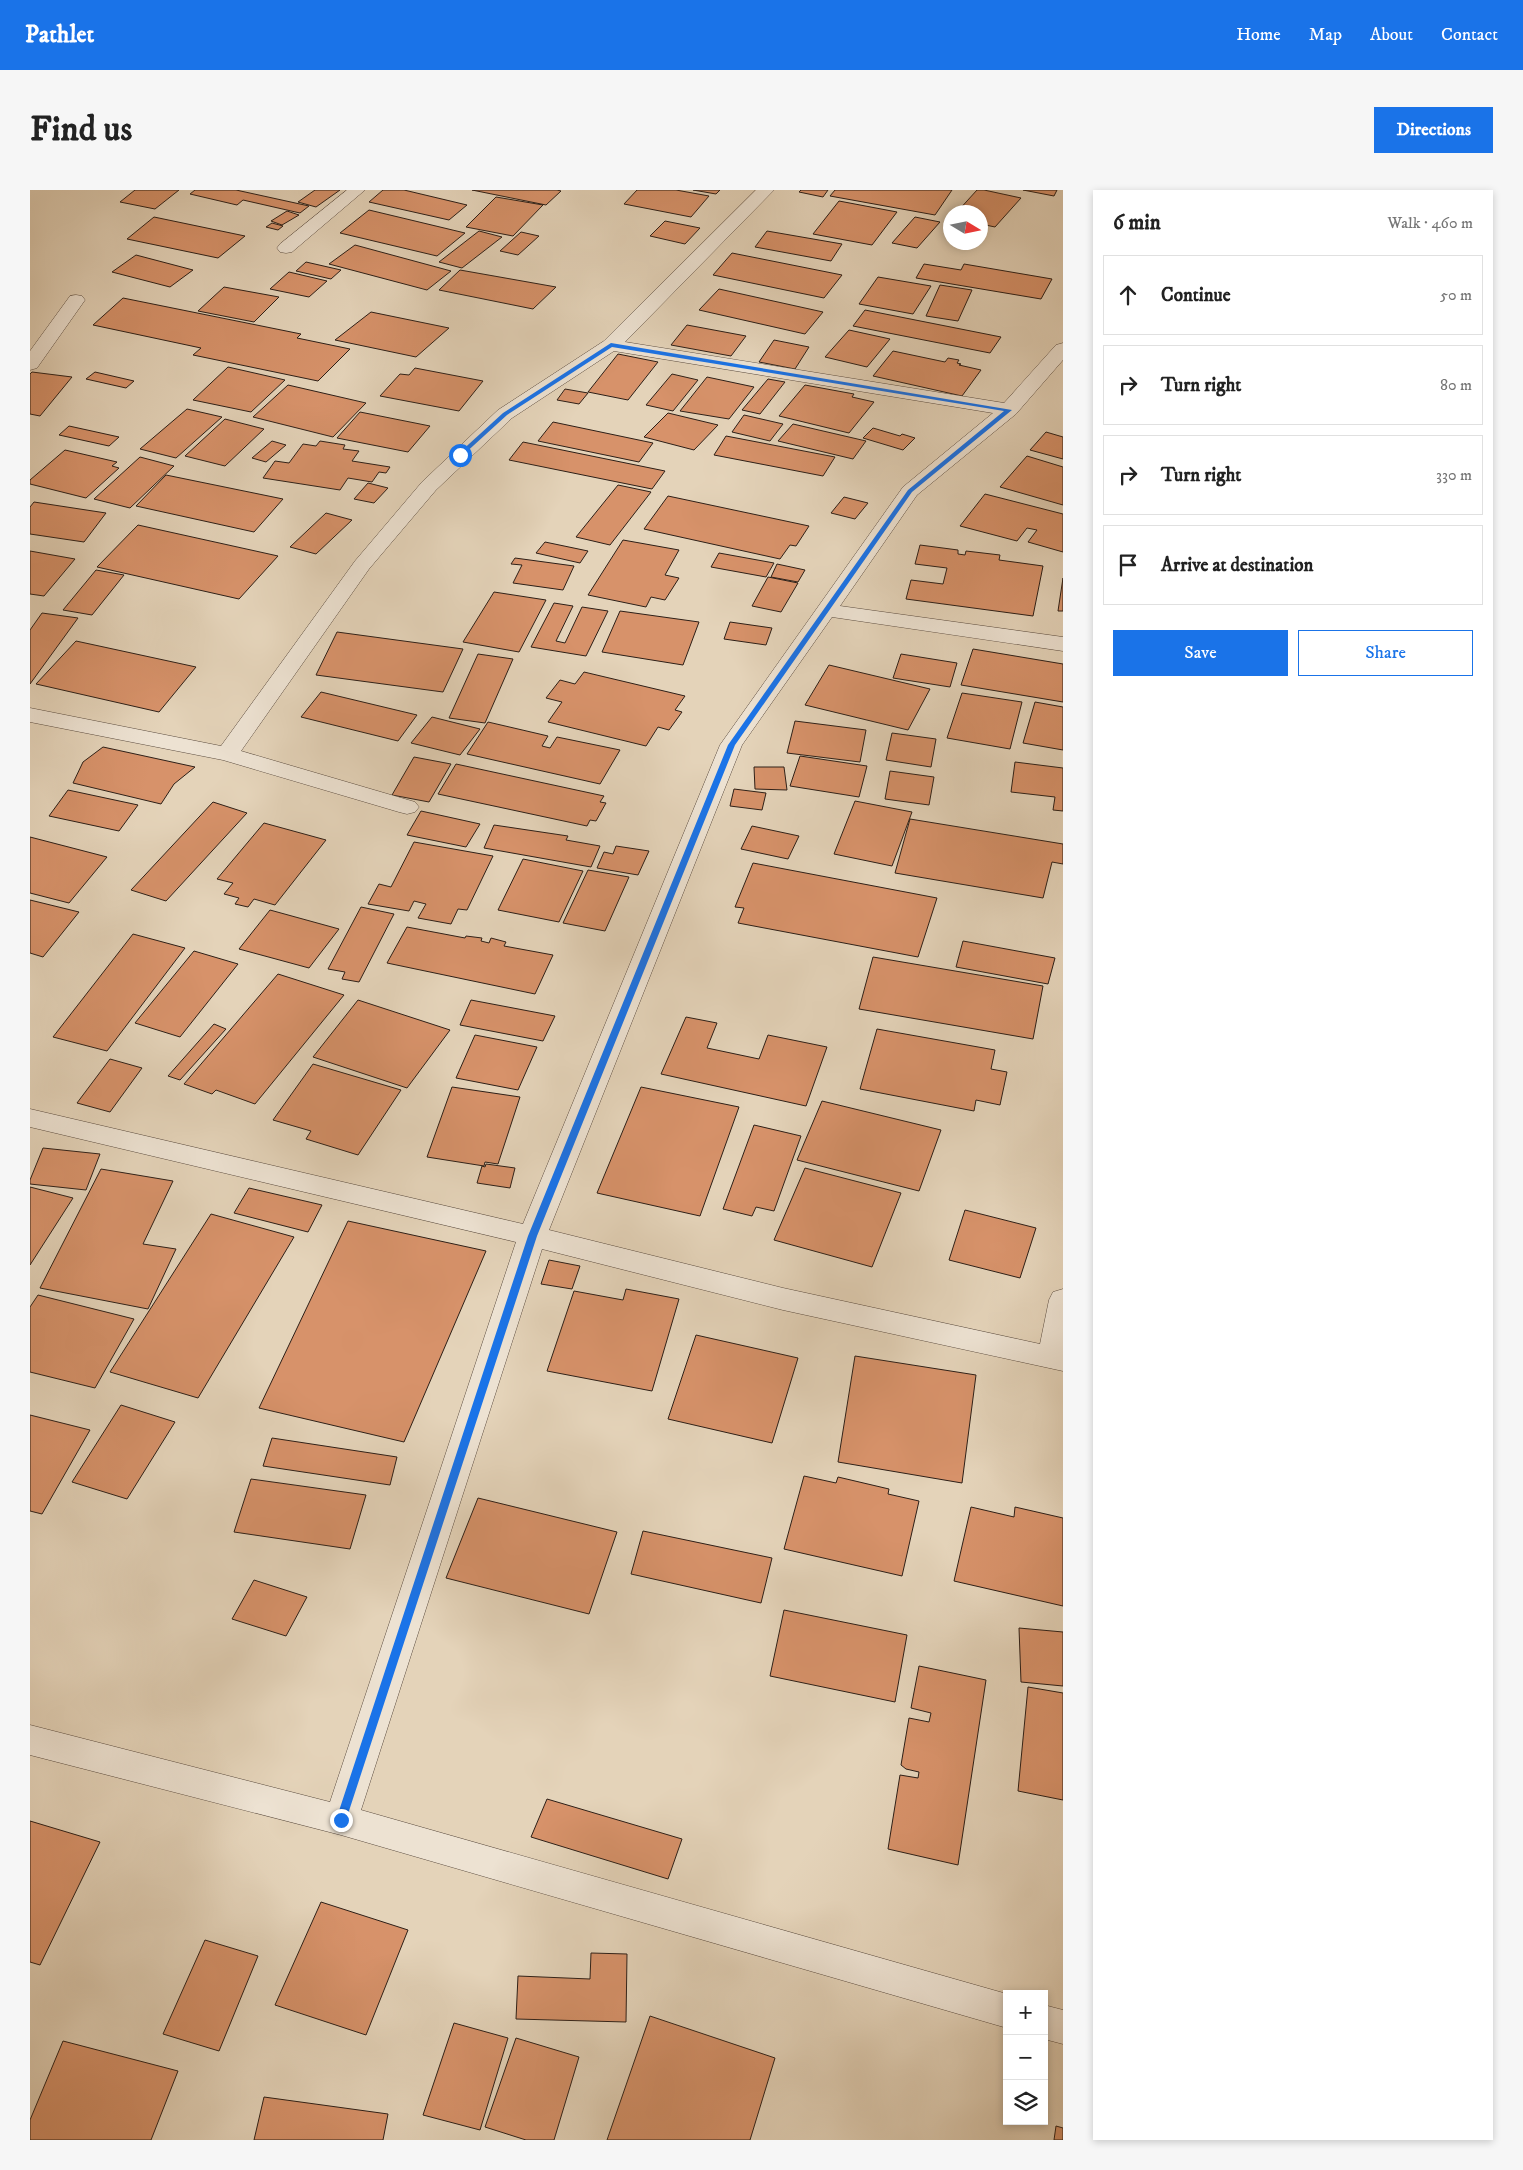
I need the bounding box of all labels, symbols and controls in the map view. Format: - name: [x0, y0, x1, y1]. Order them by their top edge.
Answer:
- text: Pathlet: [25, 20, 94, 50]
- text: Home: [1236, 24, 1281, 46]
- text: Map: [1309, 24, 1342, 46]
- text: About: [1370, 24, 1413, 46]
- text: Contact: [1441, 24, 1498, 46]
- button: Directions: [1374, 107, 1493, 153]
- text: Find us: [30, 108, 132, 152]
- north arrow: [943, 205, 988, 250]
- text: 6 min: [1113, 210, 1161, 236]
- text: Walk · 460 m: [1387, 213, 1473, 233]
- icon: ahead: [1114, 281, 1142, 309]
- text: Continue: [1161, 284, 1231, 307]
- text: 50 m: [1440, 285, 1472, 305]
- icon: right: [1114, 371, 1142, 399]
- text: Turn right: [1161, 374, 1241, 397]
- text: 80 m: [1440, 375, 1472, 395]
- route start: [449, 444, 472, 467]
- icon: right: [1114, 461, 1142, 489]
- text: Turn right: [1161, 464, 1241, 487]
- text: 330 m: [1436, 465, 1472, 485]
- icon: arrive: [1114, 551, 1142, 579]
- text: Arrive at destination: [1161, 554, 1313, 577]
- button: Save: [1113, 630, 1288, 676]
- button: Share: [1298, 630, 1473, 676]
- route end: [330, 1809, 353, 1832]
- map controls: [1003, 1990, 1048, 2125]
- button: +: [1003, 1990, 1048, 2035]
- button: −: [1003, 2035, 1048, 2080]
- button: layers: [1003, 2080, 1048, 2125]

